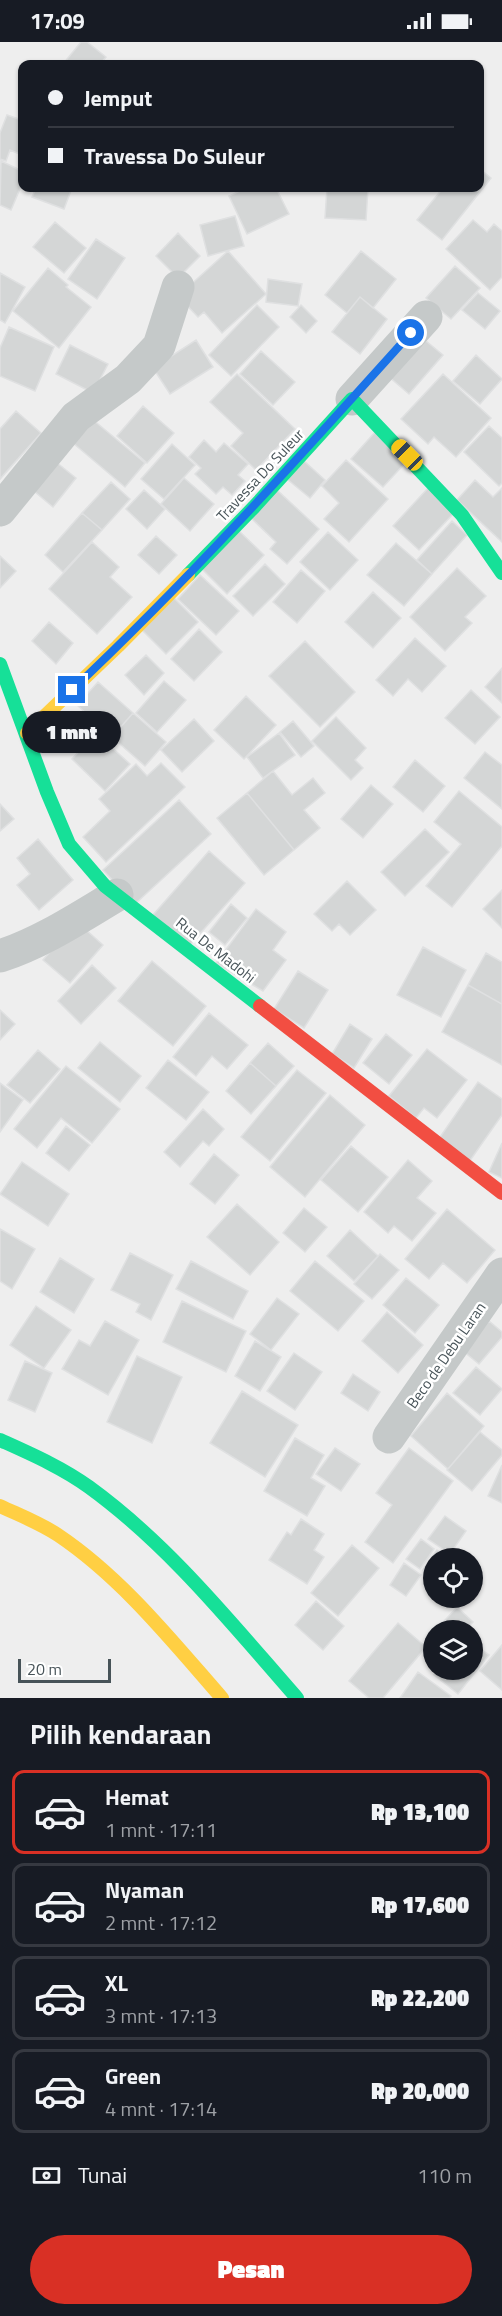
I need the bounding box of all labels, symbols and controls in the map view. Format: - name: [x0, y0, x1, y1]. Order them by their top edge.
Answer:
- text: 17:09: [30, 4, 85, 38]
- text: Jemput: [84, 81, 152, 115]
- text: Travessa Do Suleur: [84, 139, 265, 173]
- route start: [397, 319, 424, 346]
- street label: Travessa Do Suleur: [211, 423, 309, 527]
- car: [388, 436, 426, 474]
- route end: [58, 676, 85, 703]
- callout: 1 mnt: [22, 711, 122, 753]
- text: 1 mnt: [46, 716, 97, 747]
- street label: Rua De Madohi: [171, 911, 261, 989]
- street label: Beco de Debu Laran: [401, 1297, 491, 1413]
- map controls: [423, 1548, 483, 1680]
- button: locate: [423, 1548, 483, 1608]
- button: layers: [423, 1620, 483, 1680]
- scale bar: [18, 1656, 111, 1684]
- text: 20 m: [27, 1657, 62, 1681]
- text: Pilih kendaraan: [30, 1713, 212, 1754]
- text: Hemat: [105, 1780, 169, 1814]
- icon: car: [33, 1785, 87, 1839]
- text: Rp 13,100: [371, 1795, 469, 1829]
- text: 1 mnt · 17:11: [105, 1814, 217, 1845]
- text: Nyaman: [105, 1873, 184, 1907]
- icon: car: [33, 1878, 87, 1932]
- text: Rp 17,600: [371, 1888, 469, 1922]
- text: 2 mnt · 17:12: [105, 1907, 217, 1938]
- text: XL: [105, 1966, 128, 2000]
- icon: car: [33, 1971, 87, 2025]
- text: Rp 22,200: [371, 1981, 469, 2015]
- text: 3 mnt · 17:13: [105, 2000, 217, 2031]
- text: Green: [105, 2059, 161, 2093]
- icon: car: [33, 2064, 87, 2118]
- text: Rp 20,000: [371, 2074, 469, 2108]
- text: 4 mnt · 17:14: [105, 2093, 217, 2124]
- text: Tunai: [78, 2158, 127, 2192]
- icon: cash: [30, 2159, 63, 2192]
- text: 110 m: [417, 2160, 472, 2191]
- button: Pesan: [30, 2235, 472, 2304]

